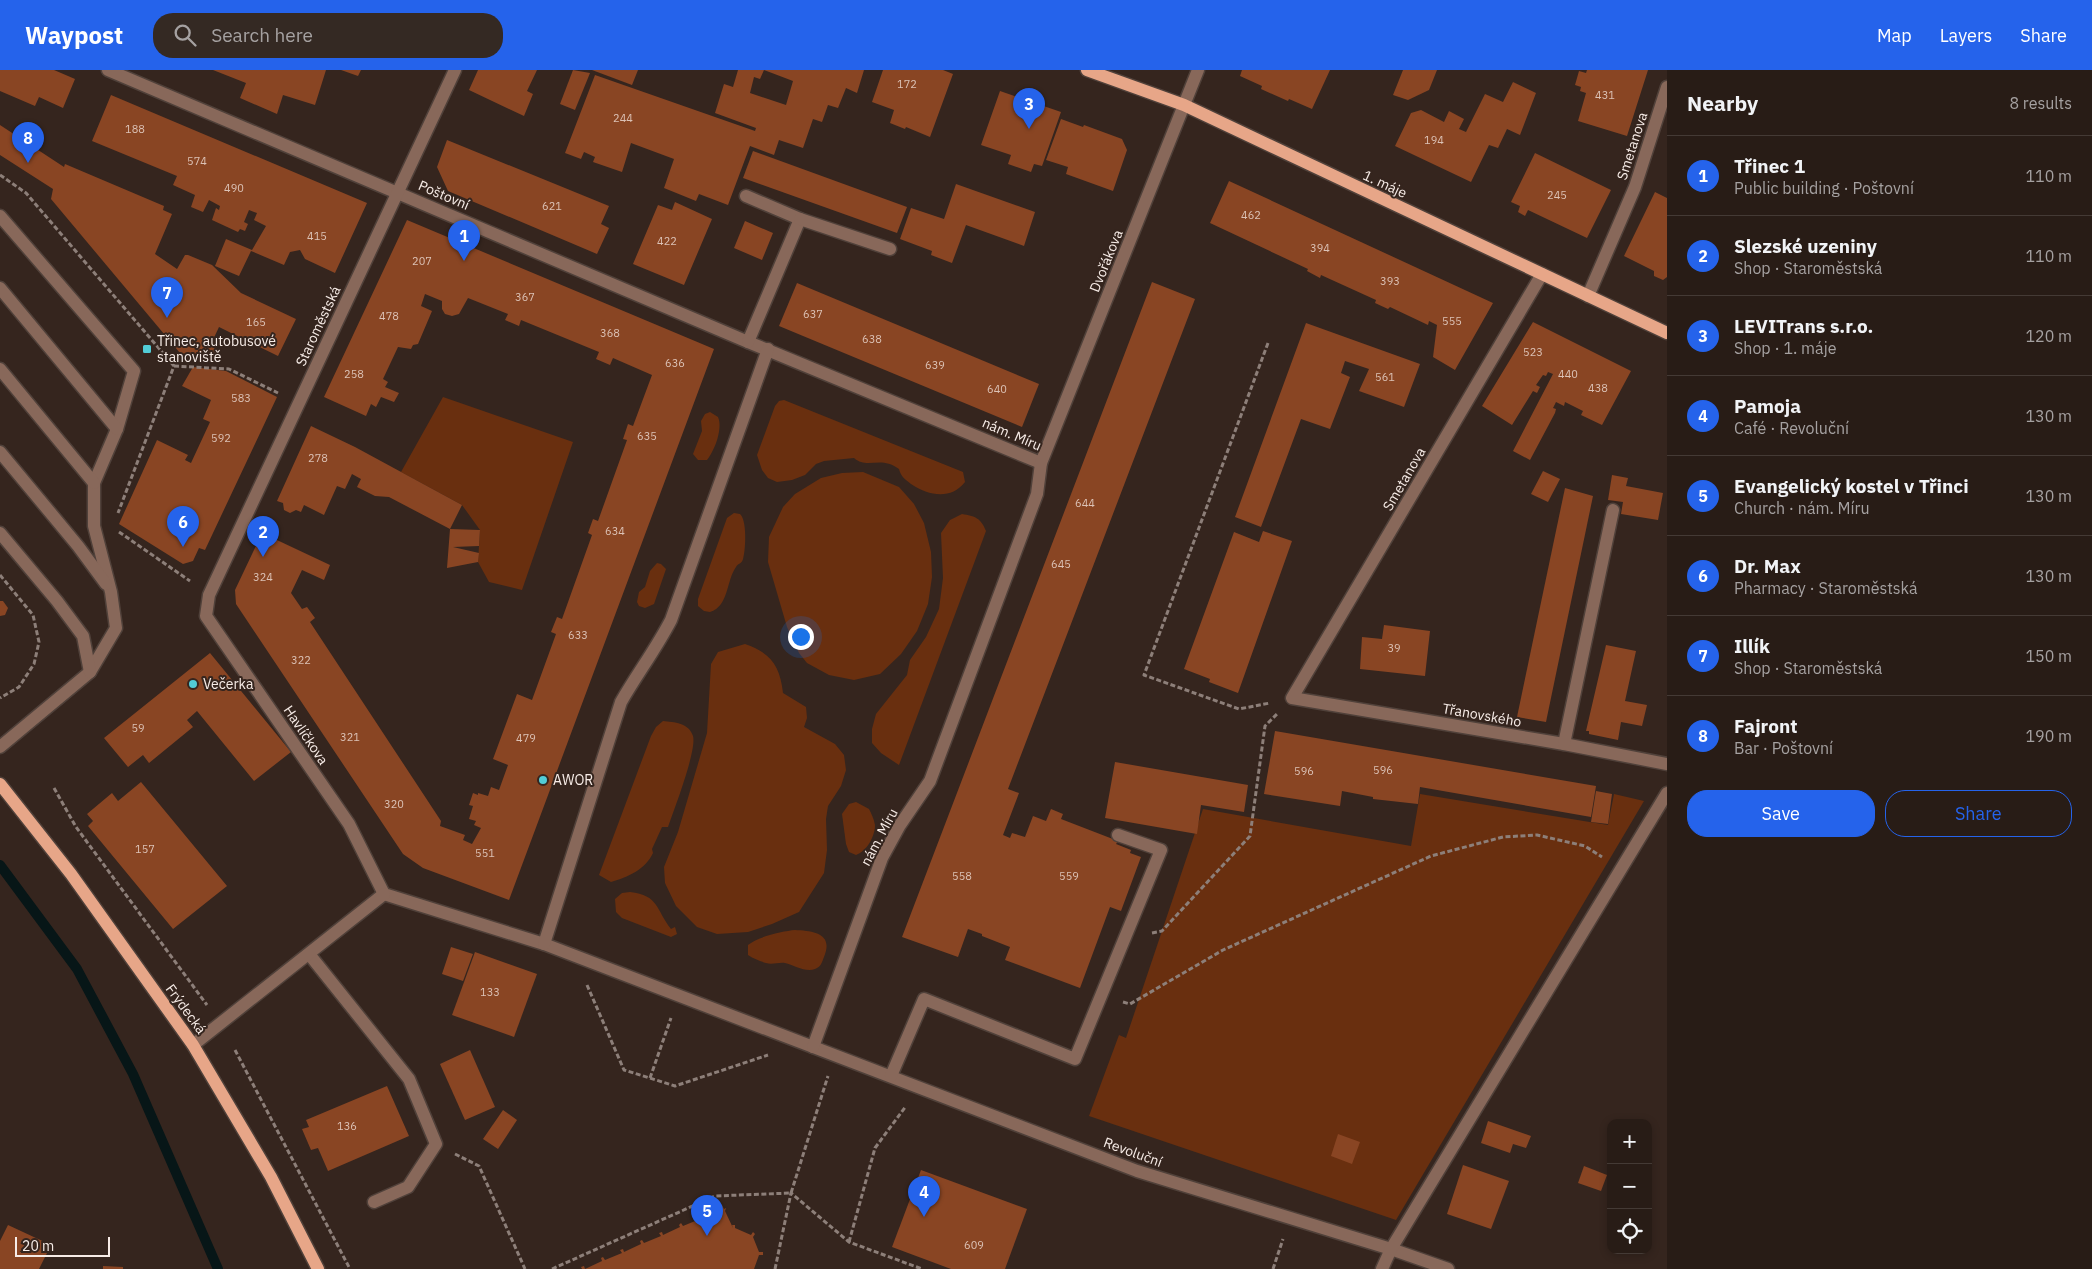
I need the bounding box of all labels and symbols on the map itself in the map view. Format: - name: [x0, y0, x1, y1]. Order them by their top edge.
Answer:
- house number: 172: [897, 77, 917, 91]
- pin: 3: [1013, 88, 1045, 129]
- house number: 431: [1595, 88, 1615, 102]
- street label: Smetanova: [1613, 109, 1652, 182]
- house number: 244: [613, 111, 633, 125]
- pin: 8: [12, 122, 44, 163]
- house number: 188: [125, 122, 145, 136]
- house number: 194: [1424, 133, 1444, 147]
- house number: 574: [187, 154, 207, 168]
- street label: 1. máje: [1360, 166, 1410, 202]
- street label: Poštovní: [416, 176, 473, 214]
- house number: 490: [224, 181, 244, 195]
- house number: 245: [1547, 188, 1567, 202]
- house number: 621: [542, 199, 562, 213]
- house number: 462: [1241, 208, 1261, 222]
- pin: 1: [448, 220, 480, 261]
- street label: Dvořákova: [1085, 227, 1127, 295]
- house number: 415: [307, 229, 327, 243]
- house number: 422: [657, 234, 677, 248]
- house number: 394: [1310, 241, 1330, 255]
- house number: 207: [412, 254, 432, 268]
- house number: 393: [1380, 274, 1400, 288]
- pin: 7: [151, 277, 183, 318]
- street label: Staroměstská: [292, 282, 345, 369]
- house number: 367: [515, 290, 535, 304]
- house number: 637: [803, 307, 823, 321]
- house number: 478: [379, 309, 399, 323]
- house number: 555: [1442, 314, 1462, 328]
- house number: 165: [246, 315, 266, 329]
- house number: 368: [600, 326, 620, 340]
- place label: Třinec, autobusové stanoviště: [157, 332, 276, 366]
- house number: 638: [862, 332, 882, 346]
- marker: Třinec, autobusové stanoviště: [141, 343, 153, 355]
- house number: 523: [1523, 345, 1543, 359]
- house number: 636: [665, 356, 685, 370]
- house number: 639: [925, 358, 945, 372]
- house number: 258: [344, 367, 364, 381]
- house number: 440: [1558, 367, 1578, 381]
- house number: 561: [1375, 370, 1395, 384]
- house number: 438: [1588, 381, 1608, 395]
- house number: 640: [987, 382, 1007, 396]
- house number: 583: [231, 391, 251, 405]
- street label: nám. Míru: [980, 413, 1044, 455]
- house number: 635: [637, 429, 657, 443]
- house number: 592: [211, 431, 231, 445]
- street label: Smetanova: [1379, 444, 1430, 514]
- house number: 278: [308, 451, 328, 465]
- house number: 644: [1075, 496, 1095, 510]
- pin: 6: [167, 506, 199, 547]
- pin: 2: [247, 516, 279, 557]
- house number: 634: [605, 524, 625, 538]
- house number: 645: [1051, 557, 1071, 571]
- house number: 324: [253, 570, 273, 584]
- your location: [788, 624, 814, 650]
- house number: 633: [568, 628, 588, 642]
- house number: 39: [1387, 641, 1401, 655]
- house number: 322: [291, 653, 311, 667]
- place label: Večerka: [203, 675, 254, 693]
- marker: Večerka: [187, 678, 199, 690]
- street label: Třanovského: [1441, 699, 1523, 731]
- street label: Havlíčkova: [280, 702, 333, 768]
- house number: 59: [131, 721, 145, 735]
- house number: 321: [340, 730, 360, 744]
- house number: 479: [516, 731, 536, 745]
- house number: 596: [1373, 763, 1393, 777]
- house number: 596: [1294, 764, 1314, 778]
- place label: AWOR: [553, 771, 593, 789]
- marker: AWOR: [537, 774, 549, 786]
- house number: 320: [384, 797, 404, 811]
- street label: nám. Míru: [856, 805, 902, 869]
- house number: 157: [135, 842, 155, 856]
- house number: 551: [475, 846, 495, 860]
- house number: 558: [952, 869, 972, 883]
- house number: 559: [1059, 869, 1079, 883]
- street label: Frýdecká: [162, 981, 210, 1038]
- house number: 133: [480, 985, 500, 999]
- house number: 136: [337, 1119, 357, 1133]
- street label: Revoluční: [1101, 1133, 1165, 1171]
- pin: 4: [908, 1176, 940, 1217]
- pin: 5: [691, 1195, 723, 1236]
- scale bar: [15, 1234, 110, 1257]
- house number: 609: [964, 1238, 984, 1252]

